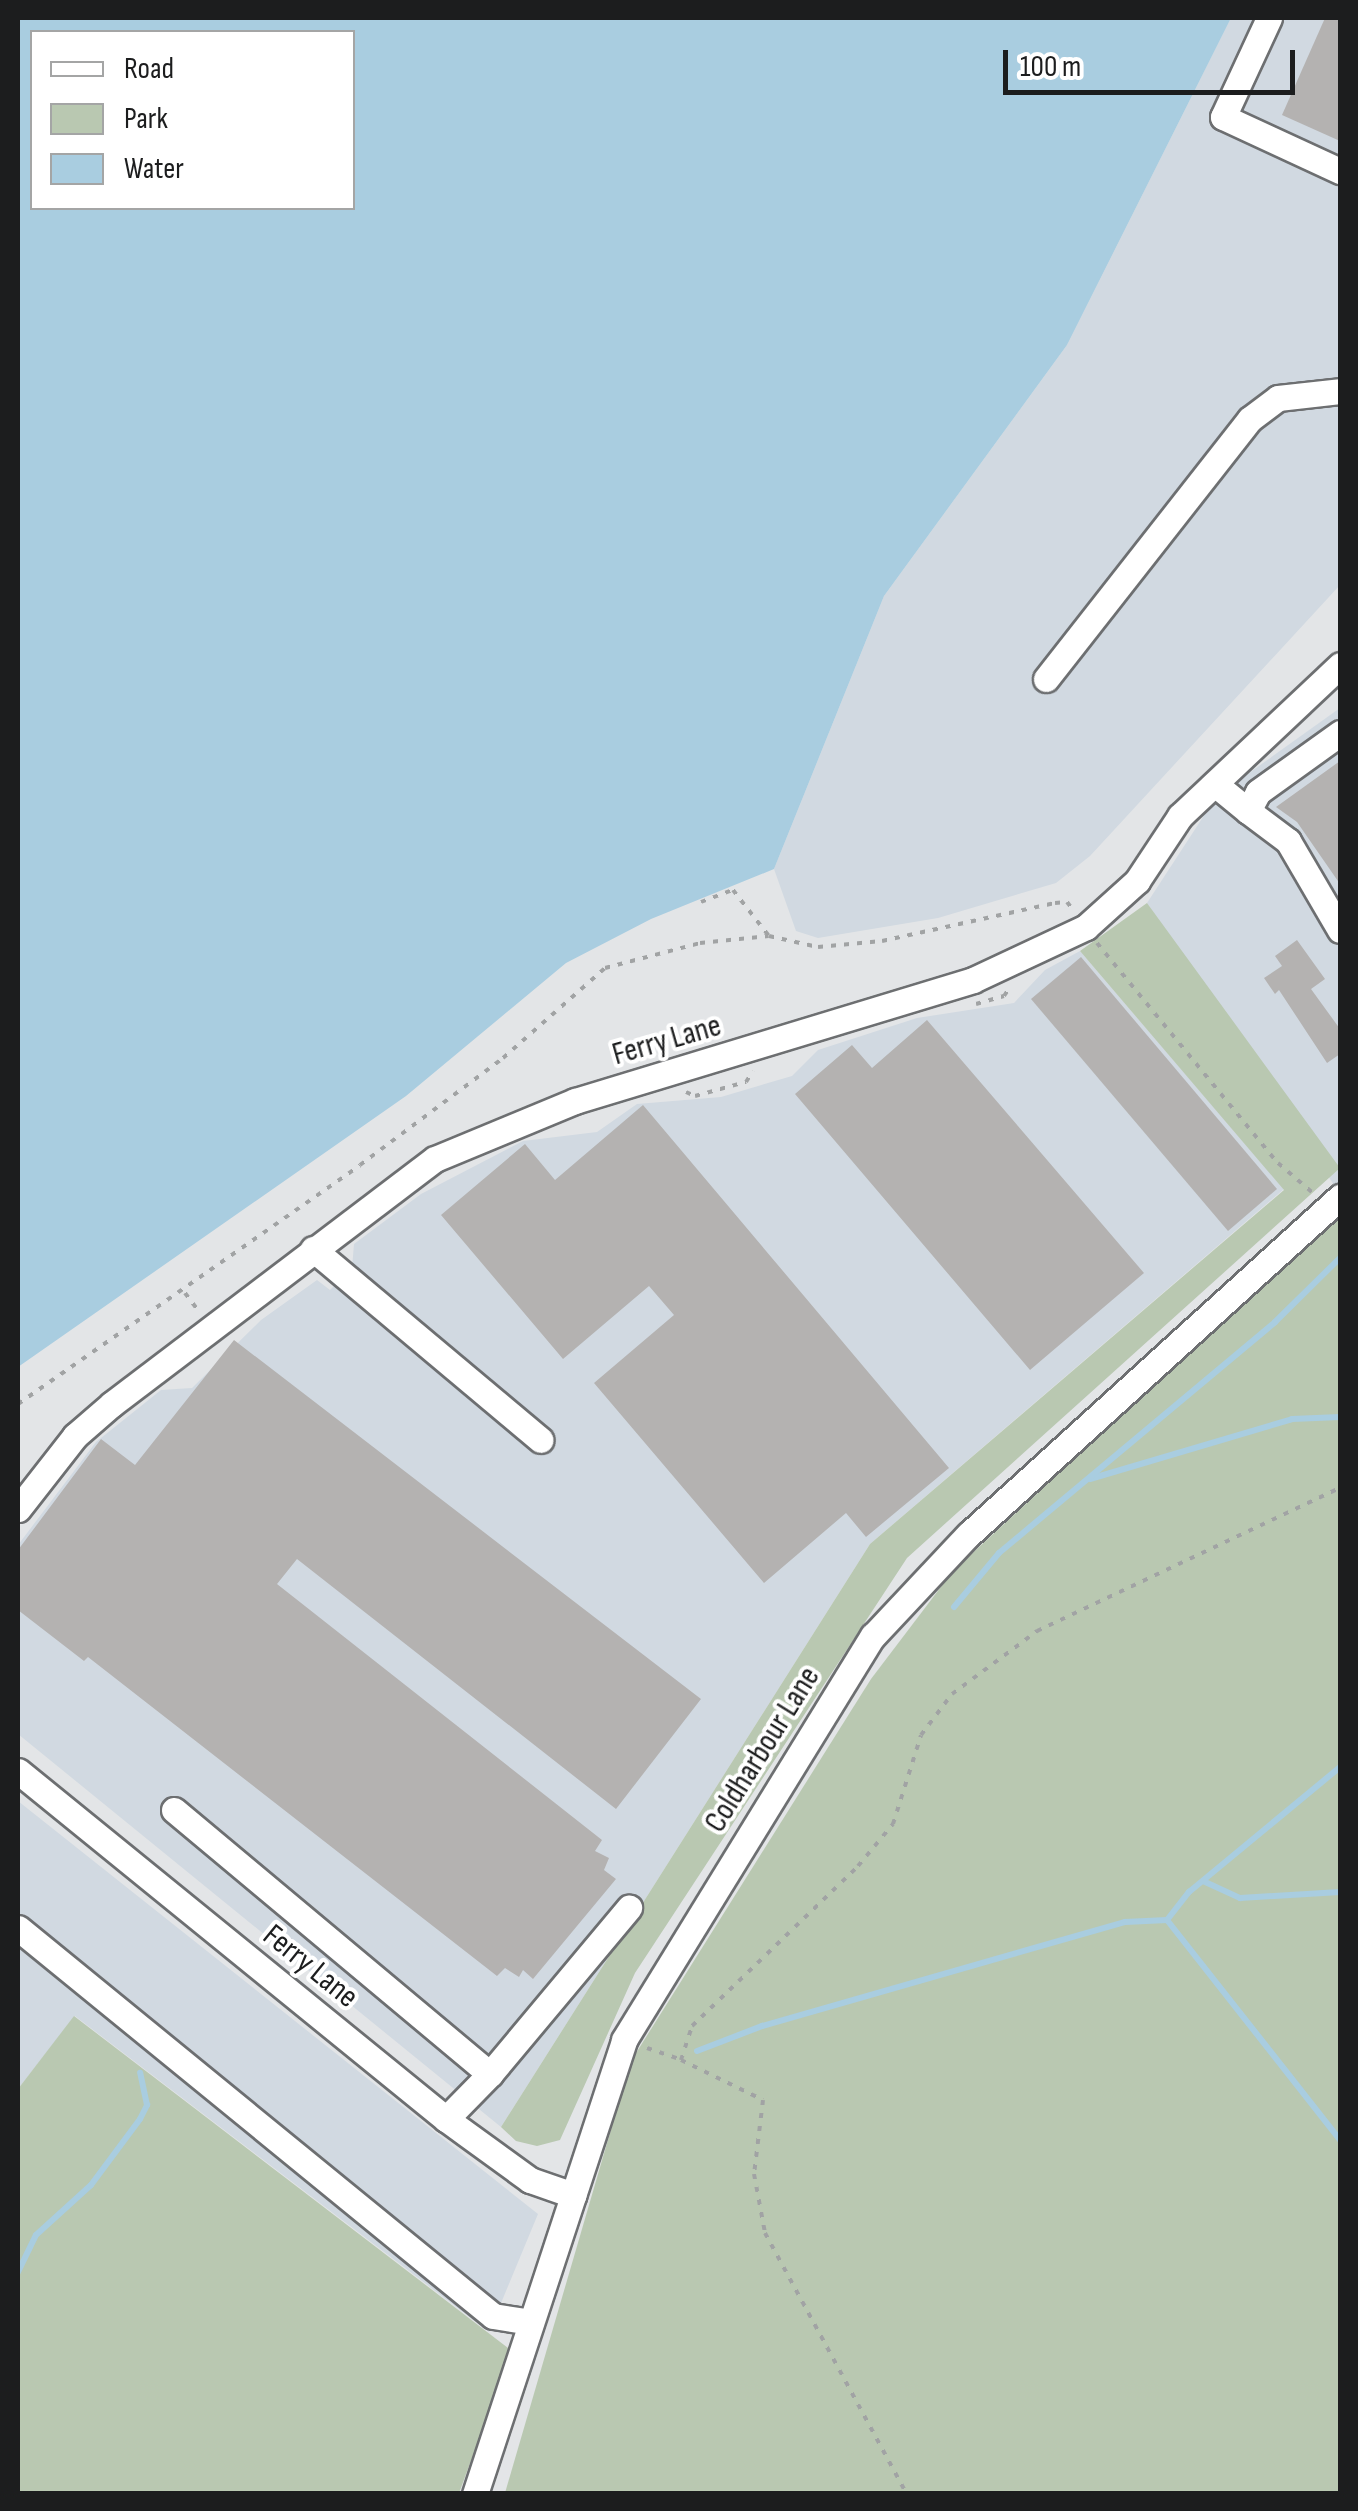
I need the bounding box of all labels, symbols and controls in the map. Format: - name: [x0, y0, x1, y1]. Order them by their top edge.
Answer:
- legend: [30, 30, 355, 210]
- scale bar: [1008, 30, 1300, 92]
- text: 100 m: [1020, 49, 1081, 85]
- text: Road: [124, 51, 174, 87]
- text: Park: [124, 101, 168, 137]
- text: Water: [124, 151, 184, 187]
- street label: Ferry Lane: [608, 1007, 726, 1075]
- street label: Coldharbour Lane: [697, 1660, 829, 1840]
- street label: Ferry Lane: [255, 1917, 365, 2017]

